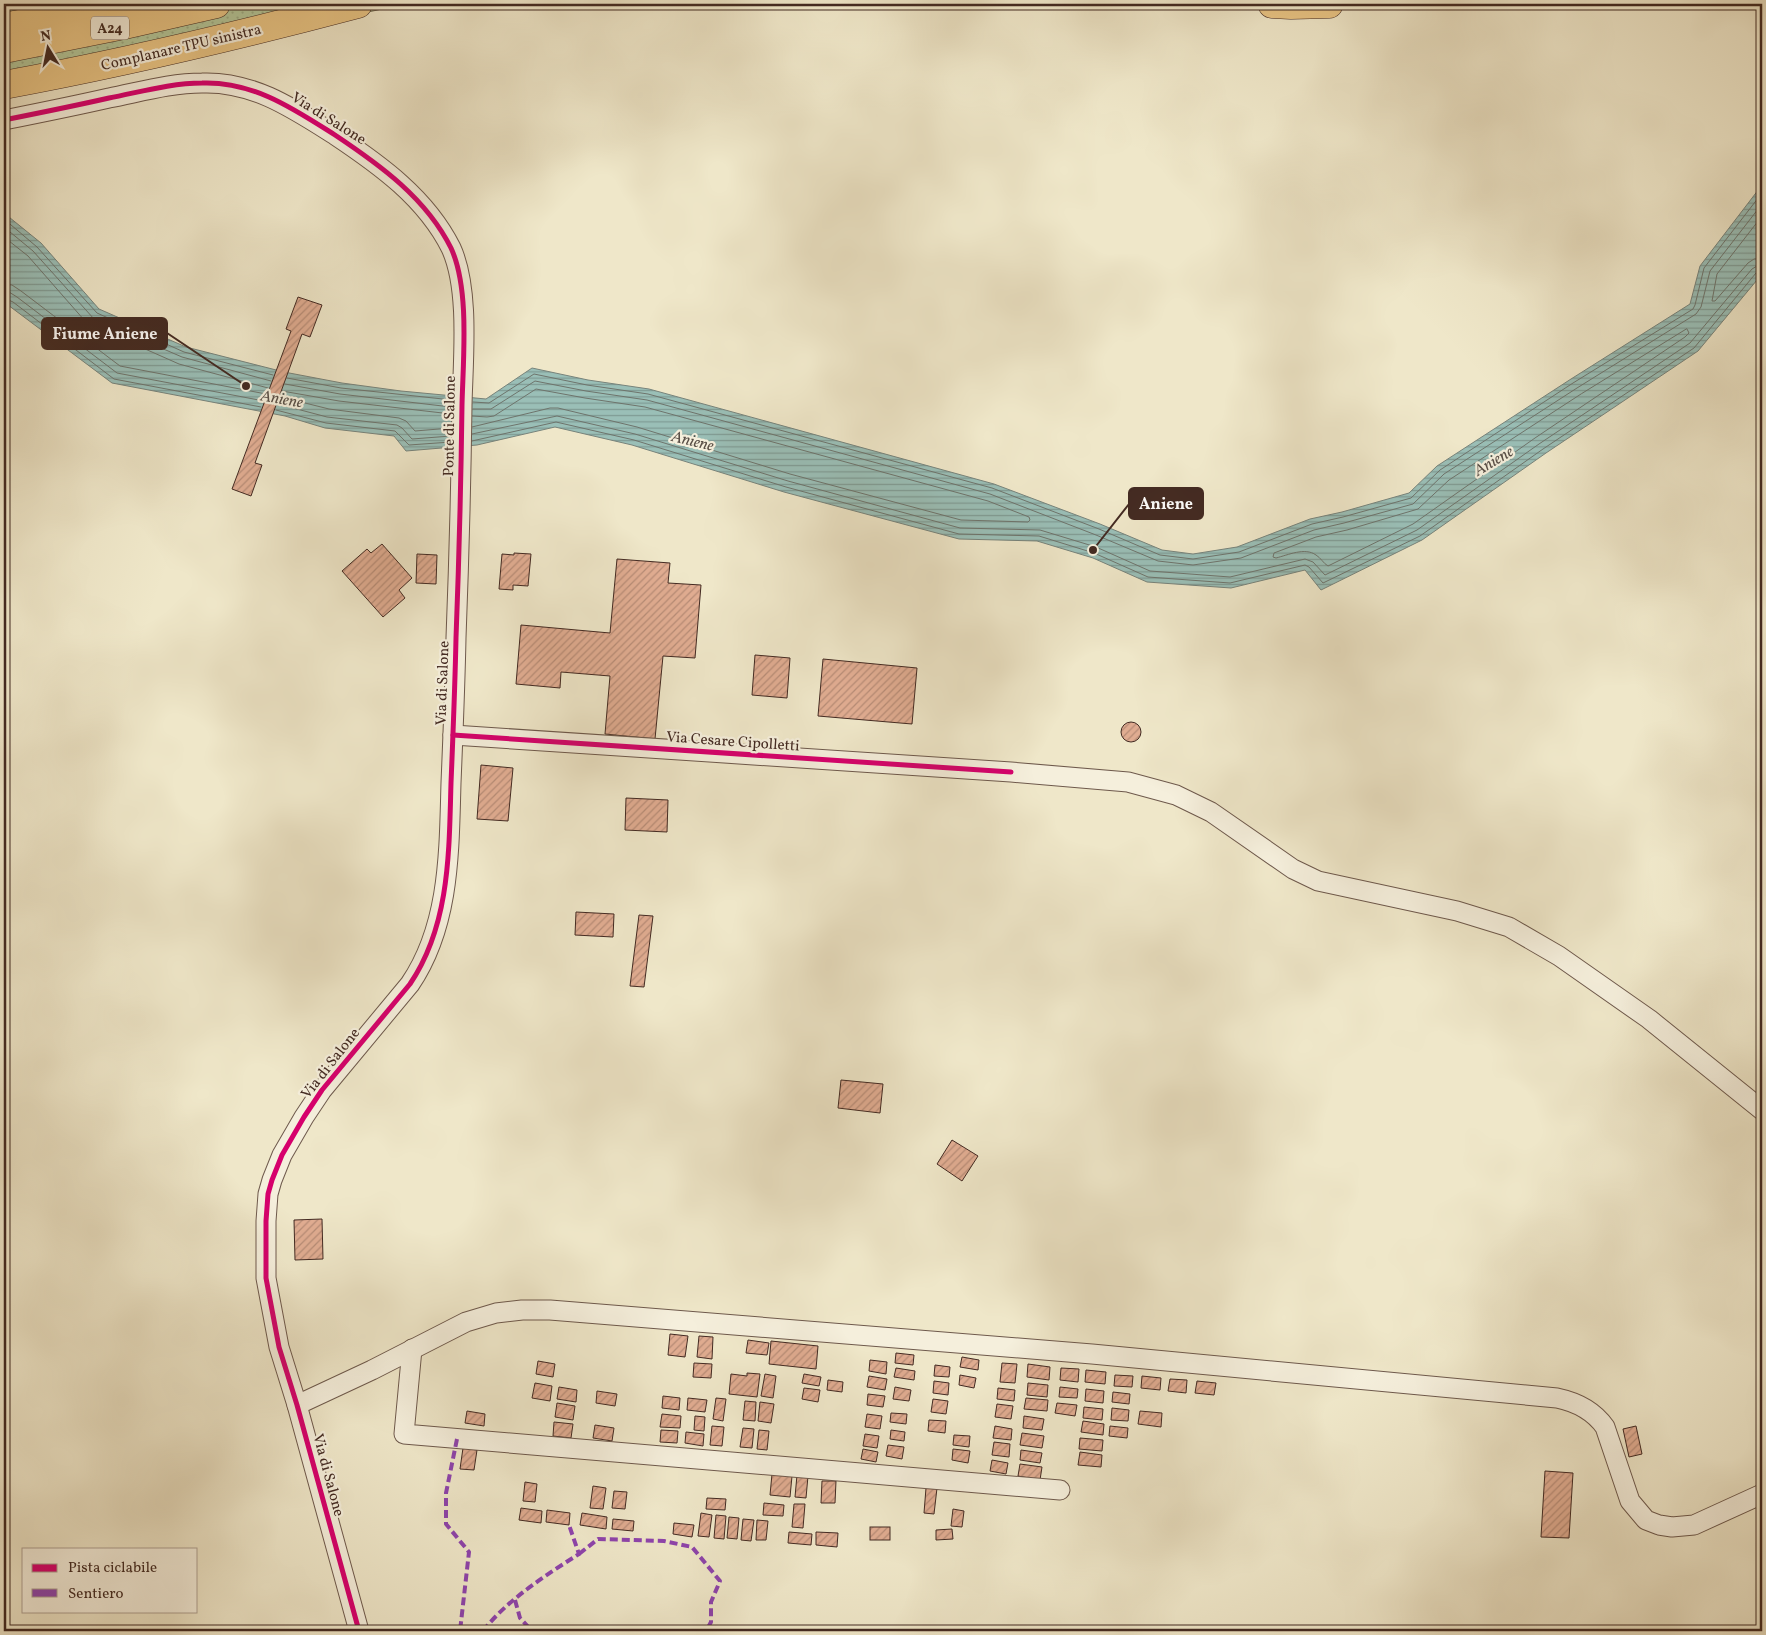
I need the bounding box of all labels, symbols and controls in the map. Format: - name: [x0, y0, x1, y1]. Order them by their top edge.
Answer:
- road number: A24: [91, 16, 129, 40]
- street label: Complanare TPU sinistra: [99, 20, 264, 77]
- north arrow: [22, 22, 72, 72]
- text: N: [39, 26, 53, 47]
- street label: Via di Salone: [287, 88, 370, 151]
- callout: Fiume Aniene: [42, 318, 167, 349]
- text: Fiume Aniene: [53, 324, 157, 346]
- street label: Ponte di Salone: [439, 375, 462, 477]
- water label: Aniene: [258, 385, 305, 415]
- water label: Aniene: [668, 426, 716, 458]
- water label: Aniene: [1469, 441, 1518, 483]
- callout: Aniene: [1129, 488, 1203, 519]
- text: Aniene: [1139, 494, 1193, 516]
- street label: Via di Salone: [432, 640, 455, 726]
- street label: Via Cesare Cipolletti: [666, 727, 800, 758]
- street label: Via di Salone: [297, 1024, 366, 1104]
- street label: Via di Salone: [306, 1432, 349, 1519]
- legend: [22, 1548, 198, 1612]
- text: Pista ciclabile: [68, 1558, 157, 1579]
- text: Sentiero: [68, 1584, 124, 1605]

